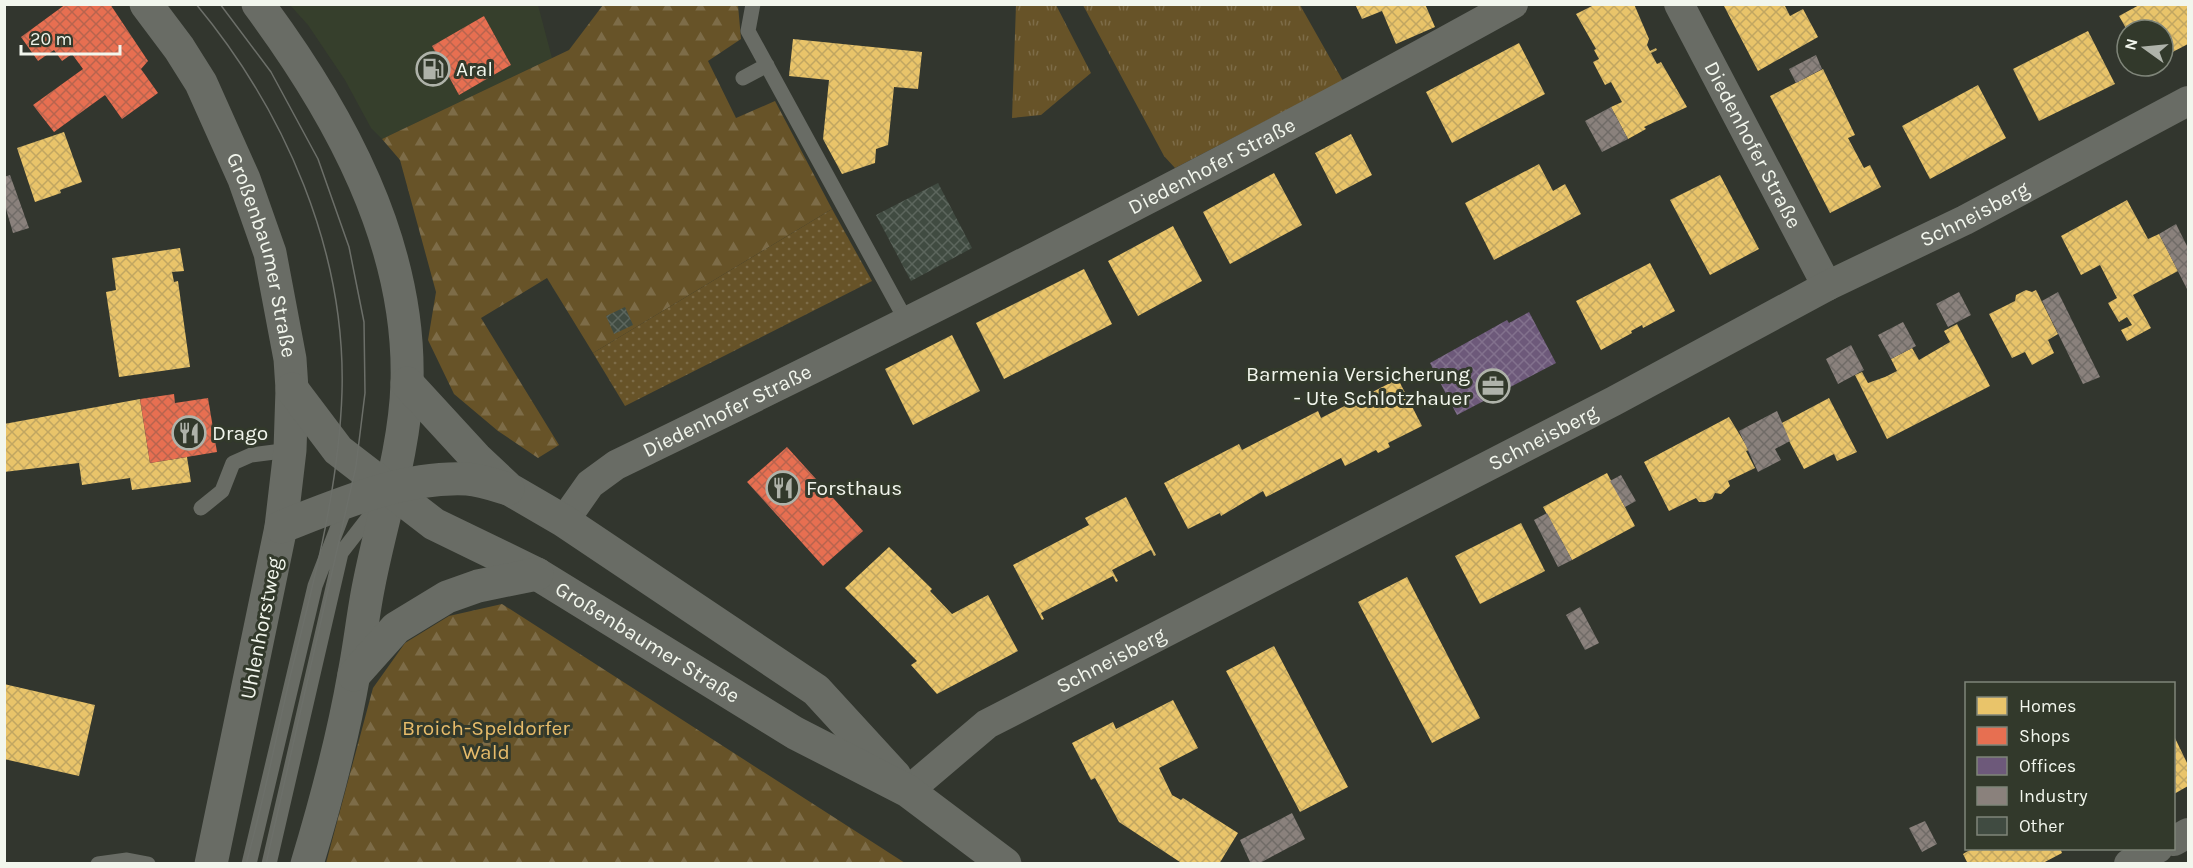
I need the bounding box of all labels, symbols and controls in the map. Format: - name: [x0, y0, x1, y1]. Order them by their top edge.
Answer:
- scale bar: [21, 18, 120, 56]
- north arrow: [2115, 18, 2175, 78]
- text: 20 m: [30, 28, 72, 50]
- text: N: [2120, 36, 2142, 52]
- fuel station icon: Aral: [415, 51, 451, 87]
- place label: Aral: [456, 57, 493, 81]
- street label: Diedenhofer Straße: [1699, 57, 1807, 232]
- street label: Diedenhofer Straße: [1124, 112, 1299, 219]
- street label: Großenbaumer Straße: [222, 149, 301, 360]
- street label: Schneisberg: [1916, 176, 2033, 252]
- street label: Diedenhofer Straße: [639, 359, 815, 462]
- place label: Barmenia Versicherung - Ute Schlotzhauer: [1246, 362, 1470, 410]
- office icon: Barmenia Versicherung - Ute Schlotzhauer: [1475, 368, 1511, 404]
- street label: Schneisberg: [1484, 400, 1602, 476]
- restaurant icon: Drago: [171, 415, 207, 451]
- place label: Drago: [212, 421, 268, 445]
- restaurant icon: Forsthaus: [765, 470, 801, 506]
- place label: Forsthaus: [806, 476, 902, 500]
- street label: Uhlenhorstweg: [235, 555, 287, 701]
- street label: Großenbaumer Straße: [551, 576, 744, 708]
- street label: Schneisberg: [1052, 622, 1170, 698]
- legend: [1965, 682, 2175, 850]
- text: Homes: [2019, 695, 2076, 717]
- park label: Broich-Speldorfer Wald: [402, 716, 570, 764]
- text: Shops: [2019, 725, 2071, 747]
- text: Offices: [2019, 755, 2076, 777]
- text: Industry: [2019, 785, 2088, 807]
- text: Other: [2019, 815, 2064, 837]

